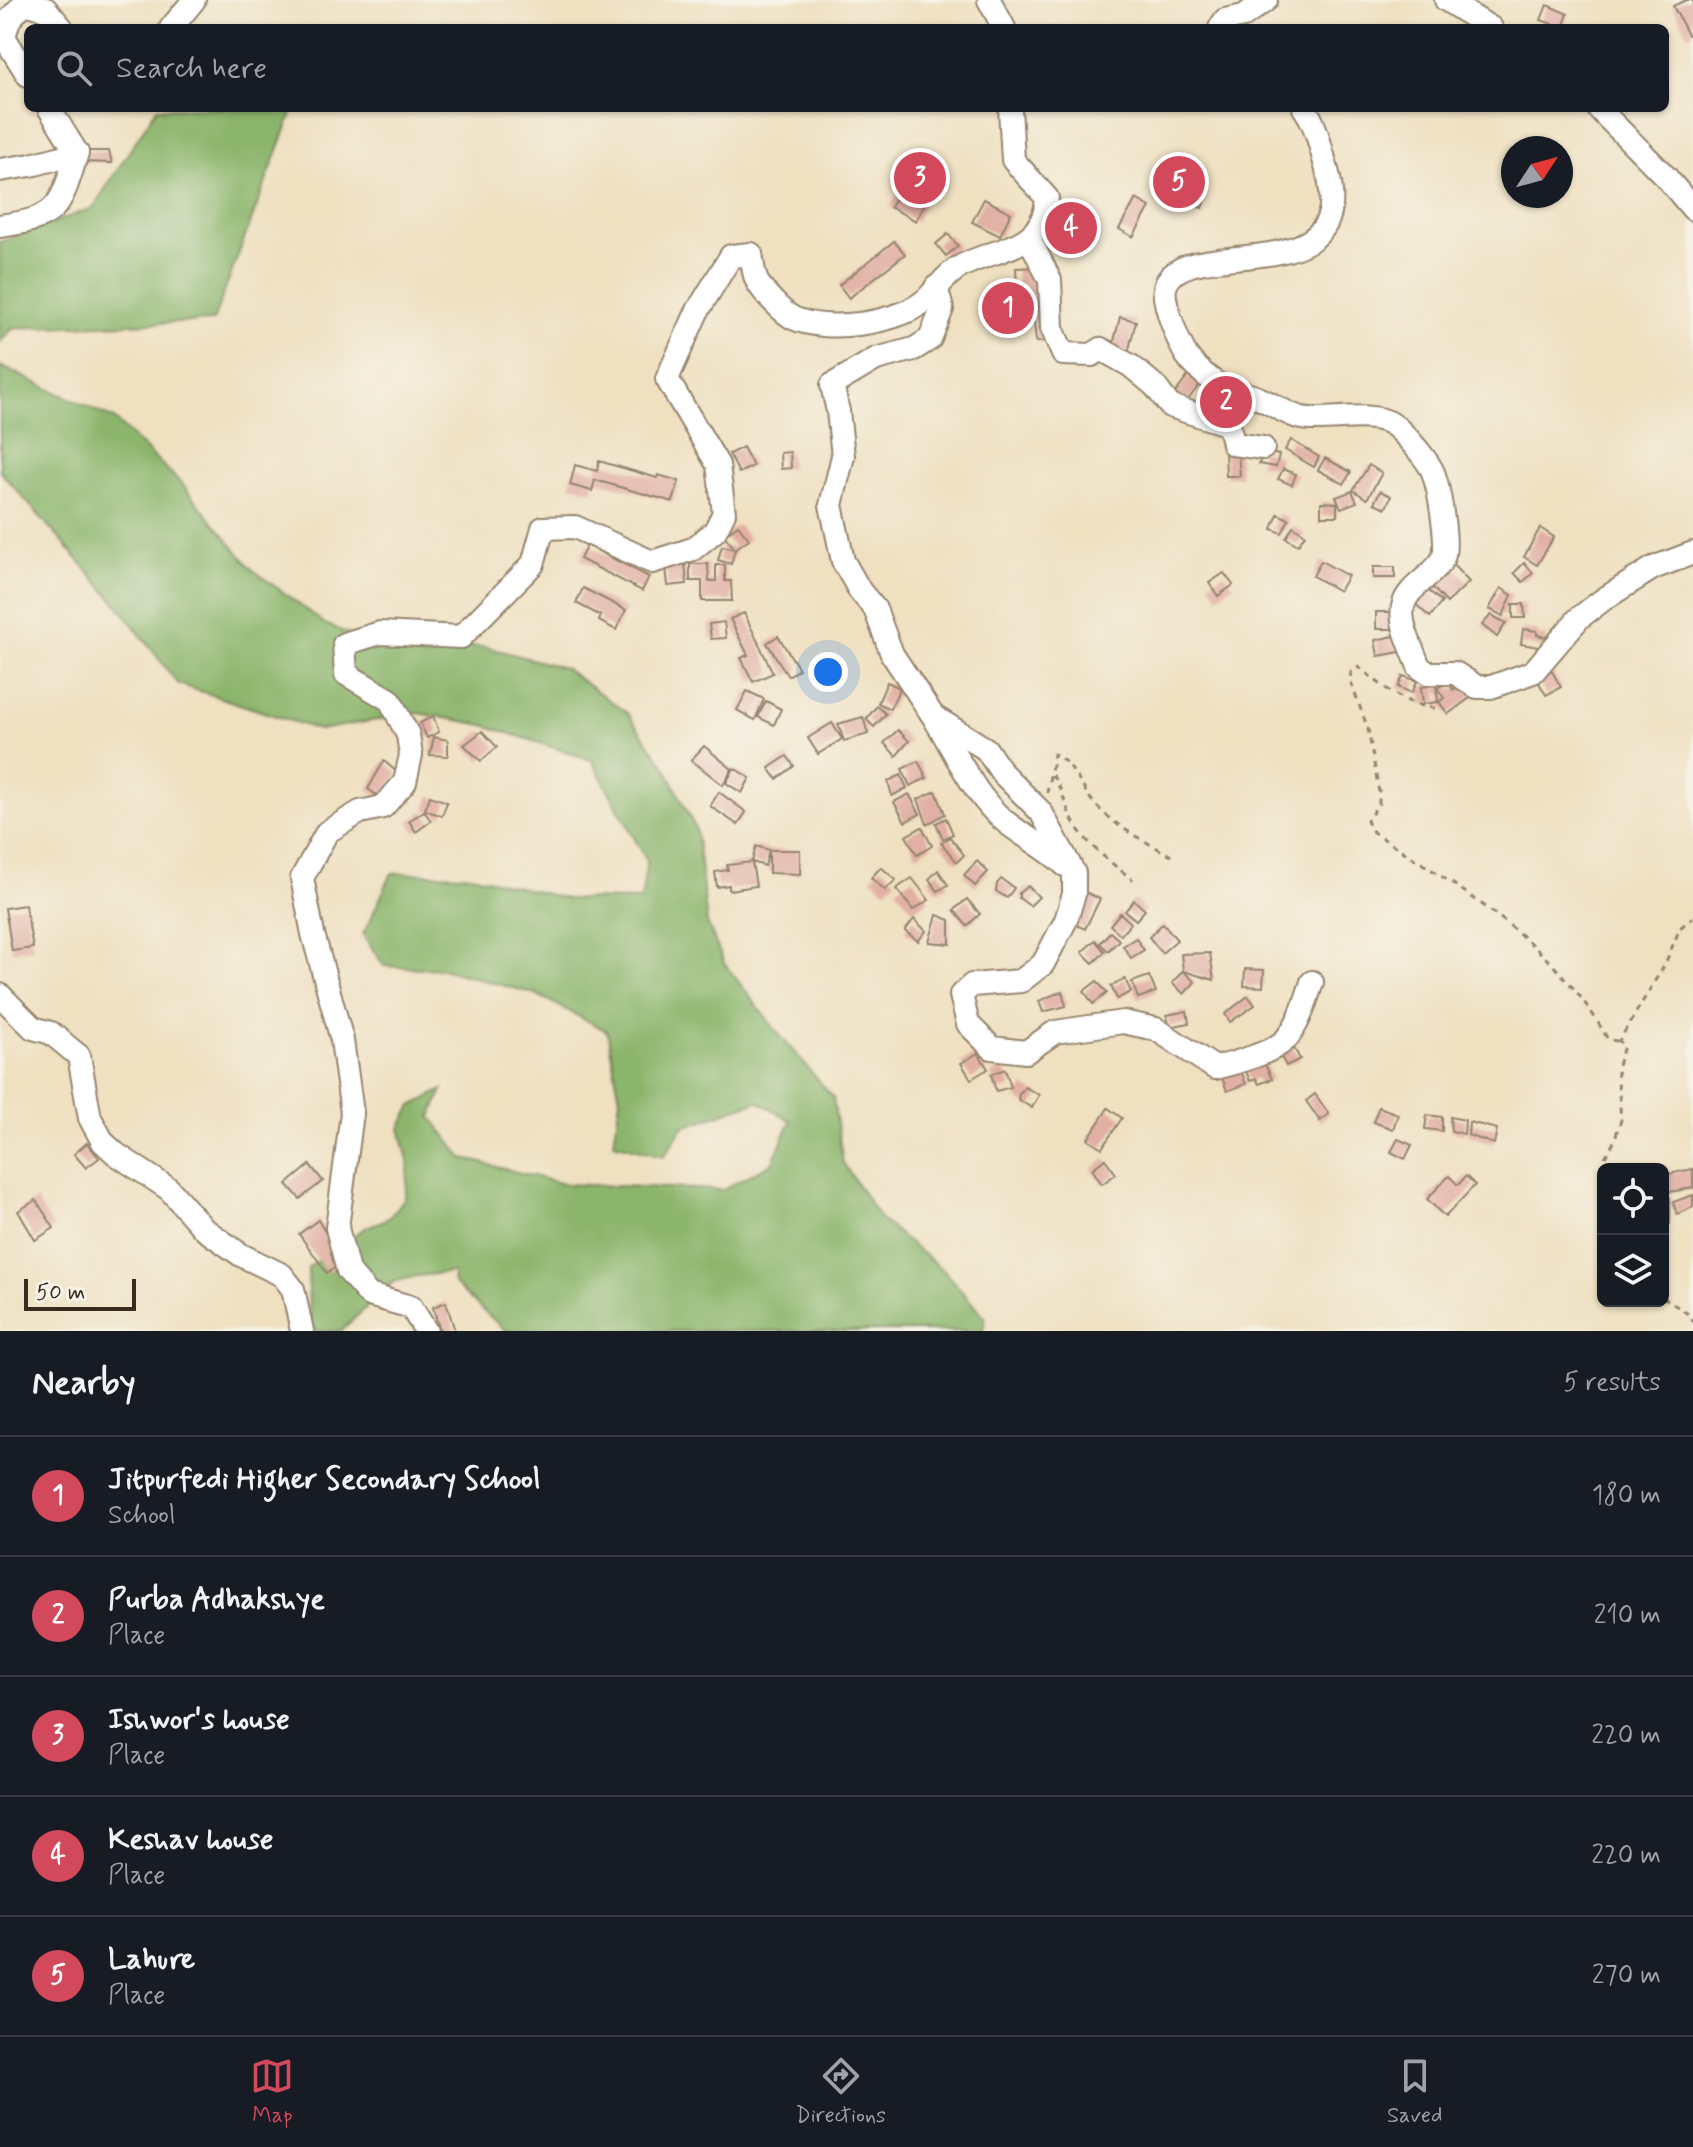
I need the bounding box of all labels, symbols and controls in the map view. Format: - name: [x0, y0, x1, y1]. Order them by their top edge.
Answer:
- search box: [24, 24, 1669, 112]
- icon: search: [52, 46, 96, 90]
- text: Search here: [116, 49, 267, 88]
- north arrow: [1501, 136, 1573, 208]
- pin: 3: [894, 148, 946, 208]
- pin: 5: [1153, 152, 1205, 212]
- pin: 4: [1045, 198, 1097, 258]
- pin: 1: [982, 278, 1034, 338]
- pin: 2: [1200, 372, 1252, 432]
- your location: [808, 652, 848, 692]
- map controls: [1597, 1163, 1669, 1307]
- button: locate: [1597, 1163, 1669, 1235]
- button: layers: [1597, 1235, 1669, 1307]
- scale bar: [24, 1275, 136, 1311]
- text: 50 m: [36, 1279, 85, 1307]
- text: Nearby: [32, 1361, 136, 1406]
- text: 5 results: [1563, 1366, 1661, 1400]
- text: Jitpurfedi Higher Secondary School: [108, 1460, 541, 1499]
- text: 1: [52, 1479, 64, 1513]
- text: 180 m: [1592, 1479, 1661, 1513]
- text: School: [108, 1499, 175, 1533]
- text: Purba Adhakshye: [108, 1580, 325, 1619]
- text: 2: [52, 1599, 64, 1633]
- text: 210 m: [1594, 1599, 1661, 1633]
- text: Place: [108, 1619, 165, 1653]
- text: Ishwor's house: [108, 1700, 290, 1739]
- text: 3: [52, 1719, 64, 1753]
- text: 220 m: [1591, 1719, 1661, 1753]
- text: Place: [108, 1739, 165, 1773]
- text: Keshav house: [108, 1820, 274, 1859]
- text: 4: [50, 1839, 66, 1873]
- text: 220 m: [1591, 1839, 1661, 1873]
- text: Place: [108, 1859, 165, 1893]
- text: Lahure: [108, 1940, 195, 1979]
- text: 5: [50, 1959, 66, 1993]
- text: 270 m: [1592, 1959, 1661, 1993]
- text: Place: [108, 1979, 165, 2013]
- tab: Map: [250, 2054, 294, 2130]
- tab: Directions: [795, 2054, 886, 2130]
- tab: Saved: [1387, 2054, 1442, 2130]

